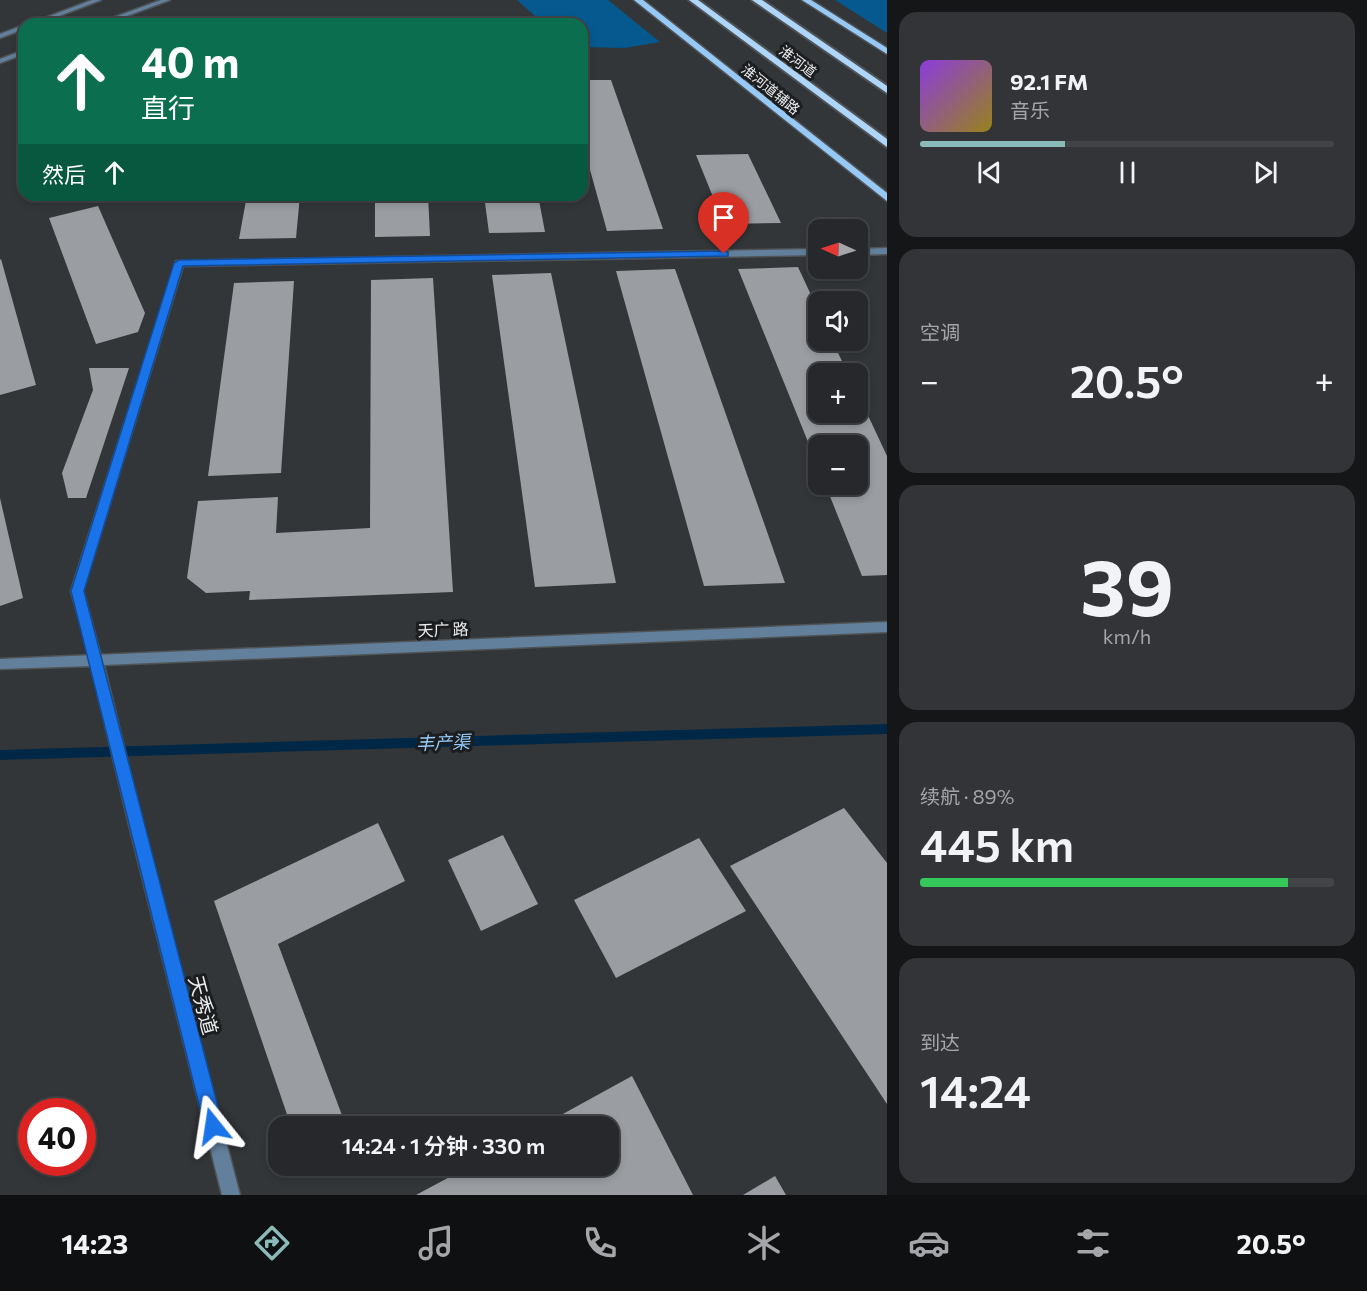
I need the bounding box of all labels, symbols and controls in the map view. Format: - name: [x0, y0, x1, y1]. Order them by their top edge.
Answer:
- text: 40 m: [141, 35, 239, 87]
- icon: ahead: [42, 42, 120, 120]
- street label: 淮河道: [776, 42, 820, 80]
- street label: 淮河道辅路: [738, 60, 804, 118]
- text: 92.1 FM: [1010, 68, 1088, 95]
- text: 直行: [141, 91, 195, 124]
- text: 音乐: [1010, 98, 1050, 122]
- icon: ahead: [98, 156, 131, 189]
- icon: previous: [973, 156, 1006, 189]
- icon: pause: [1111, 156, 1144, 189]
- icon: next: [1249, 156, 1282, 189]
- text: 然后: [42, 161, 86, 188]
- pin: [698, 192, 749, 254]
- icon: arrive: [707, 201, 740, 234]
- north arrow: [808, 219, 868, 279]
- map controls: [808, 219, 868, 495]
- button: sound: [808, 291, 868, 351]
- text: 空调: [920, 320, 960, 344]
- text: 20.5°: [1070, 352, 1184, 407]
- text: −: [920, 359, 939, 400]
- text: +: [1315, 359, 1334, 400]
- button: +: [808, 363, 868, 423]
- button: −: [808, 435, 868, 495]
- text: 39: [1080, 537, 1174, 632]
- street label: 天广 路: [417, 619, 469, 639]
- text: km/h: [1103, 624, 1151, 648]
- water label: 丰产渠: [416, 730, 473, 754]
- text: 续航 · 89%: [920, 784, 1014, 808]
- text: 445 km: [920, 816, 1074, 871]
- street label: 天秀道: [185, 973, 223, 1037]
- text: 到达: [920, 1030, 960, 1054]
- text: 14:24: [920, 1062, 1031, 1117]
- position arrow: [181, 1094, 245, 1158]
- speed limit sign: 40: [18, 1098, 96, 1176]
- text: 14:24 · 1 分钟 · 330 m: [342, 1132, 545, 1159]
- icon: directions: [251, 1222, 293, 1264]
- icon: music: [415, 1222, 457, 1264]
- icon: phone: [579, 1222, 621, 1264]
- icon: climate: [743, 1222, 785, 1264]
- icon: car: [908, 1222, 950, 1264]
- icon: filters: [1072, 1222, 1114, 1264]
- text: 14:23: [61, 1227, 128, 1260]
- text: 20.5°: [1236, 1227, 1306, 1260]

